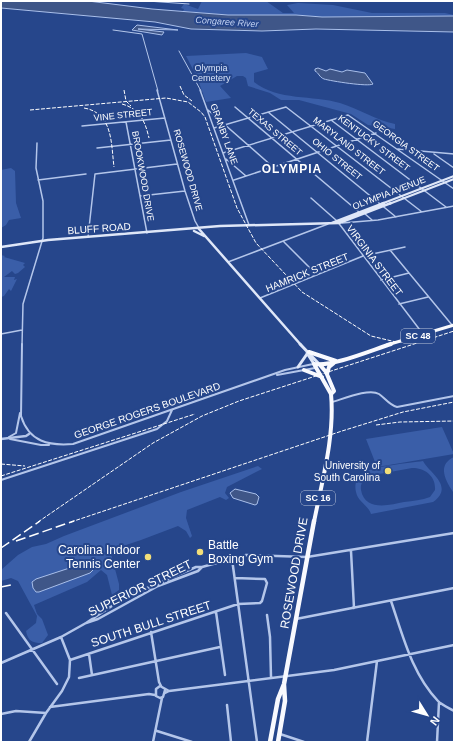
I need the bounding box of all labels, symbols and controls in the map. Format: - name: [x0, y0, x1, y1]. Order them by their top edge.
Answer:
- water label: Congaree River: [195, 15, 260, 29]
- park label: Olympia Cemetery: [191, 63, 231, 83]
- street label: GRANBY LANE: [208, 102, 240, 166]
- street label: TEXAS STREET: [246, 106, 304, 158]
- street label: VINE STREET: [93, 107, 153, 123]
- street label: KENTUCKY STREET: [336, 113, 412, 173]
- street label: MARYLAND STREET: [311, 115, 387, 177]
- street label: GEORGIA STREET: [371, 119, 442, 174]
- street label: ROSEWOOD DRIVE: [172, 128, 204, 212]
- street label: BROOKWOOD DRIVE: [130, 130, 156, 222]
- street label: OHIO STREET: [310, 136, 364, 182]
- district label: OLYMPIA: [262, 162, 322, 176]
- street label: OLYMPIA AVENUE: [351, 174, 427, 212]
- street label: BLUFF ROAD: [67, 221, 131, 236]
- street label: VIRGINIA STREET: [344, 223, 405, 298]
- street label: HAMRICK STREET: [264, 251, 350, 294]
- road number: SC 48: [401, 329, 435, 343]
- street label: GEORGE ROGERS BOULEVARD: [73, 380, 222, 441]
- place label: University of South Carolina: [314, 460, 380, 483]
- marker: University of South Carolina: [383, 466, 393, 476]
- road number: SC 16: [301, 491, 335, 505]
- street label: ROSEWOOD DRIVE: [277, 516, 311, 630]
- place label: Battle Boxing Gym: [208, 538, 273, 566]
- place label: Carolina Indoor Tennis Center: [58, 543, 140, 571]
- marker: Battle Boxing Gym: [195, 547, 205, 557]
- marker: Carolina Indoor Tennis Center: [143, 552, 153, 562]
- street label: SUPERIOR STREET: [86, 557, 195, 619]
- street label: SOUTH BULL STREET: [89, 598, 214, 650]
- north arrow: [407, 695, 447, 735]
- text: N: [428, 714, 442, 728]

